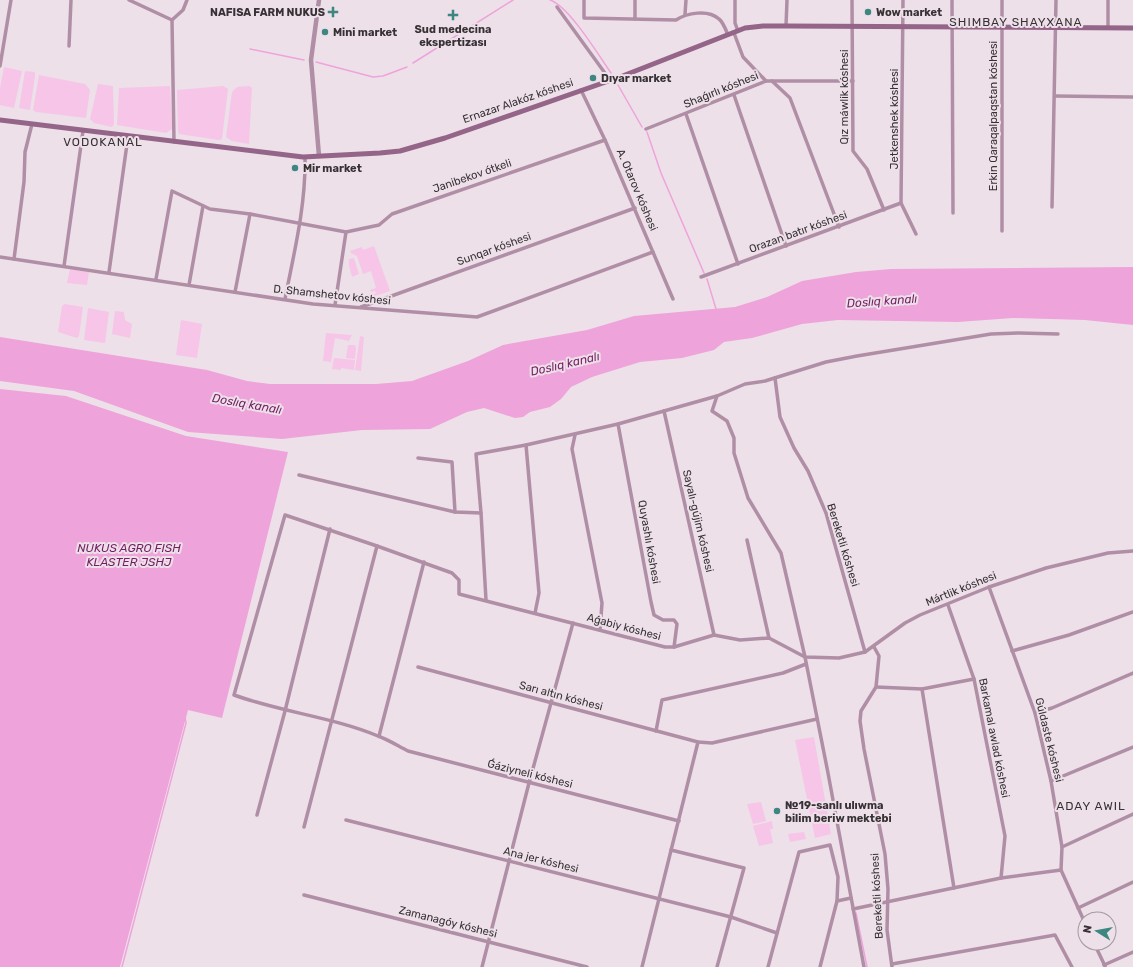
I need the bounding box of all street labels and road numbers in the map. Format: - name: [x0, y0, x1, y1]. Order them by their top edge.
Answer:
- street label: Erkin Qaraqalpaqstan kóshesi: [987, 41, 1000, 191]
- street label: Qız máwlik kóshesi: [838, 49, 851, 145]
- street label: Shaǵırlı kóshesi: [682, 69, 760, 111]
- street label: Jetkenshek kóshesi: [888, 69, 901, 169]
- street label: Ernazar Alakóz kóshesi: [461, 76, 575, 126]
- street label: A. Otarov kóshesi: [614, 147, 660, 233]
- street label: Janibekov ótkeli: [431, 156, 513, 196]
- street label: Orazan batır kóshesi: [747, 208, 849, 256]
- street label: Sunqar kóshesi: [455, 230, 533, 268]
- street label: D. Shamshetov kóshesi: [273, 282, 391, 308]
- street label: Sayalı-gújim kóshesi: [680, 468, 716, 574]
- street label: Quyashlı kóshesi: [635, 499, 663, 585]
- street label: Bereketli kóshesi: [824, 502, 862, 588]
- street label: Mártlik kóshesi: [924, 569, 998, 609]
- street label: Aǵabiy kóshesi: [586, 611, 662, 643]
- street label: Barkamal awlad kóshesi: [976, 677, 1012, 799]
- street label: Sarı altın kóshesi: [518, 679, 604, 713]
- street label: Gúldaste kóshesi: [1032, 696, 1066, 784]
- street label: Ǵáziyneli kóshesi: [486, 757, 574, 791]
- street label: Ana jer kóshesi: [502, 844, 580, 876]
- street label: Bereketli kóshesi: [868, 853, 886, 939]
- street label: Zamanagóy kóshesi: [397, 903, 499, 941]

